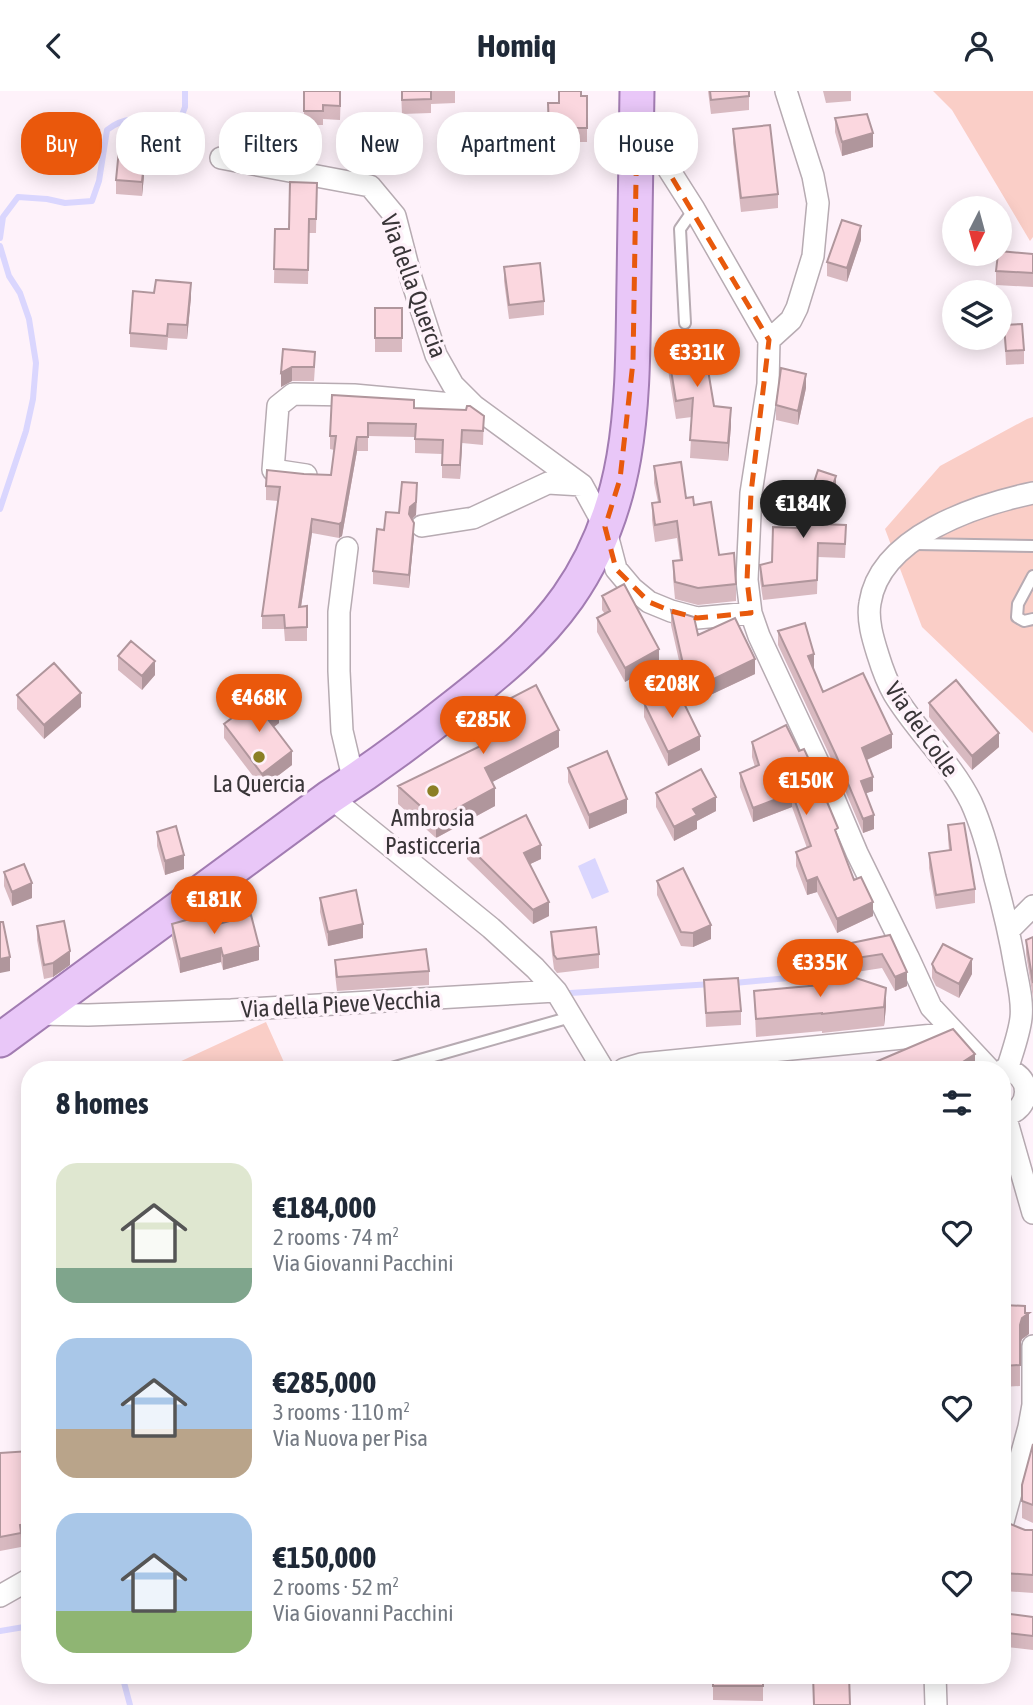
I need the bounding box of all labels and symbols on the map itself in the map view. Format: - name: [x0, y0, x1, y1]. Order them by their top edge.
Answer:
- north arrow: [942, 196, 1012, 266]
- street label: Via della Quercia: [376, 211, 452, 361]
- pin: €331K: [648, 329, 746, 389]
- pin: €184K: [754, 481, 852, 540]
- pin: €208K: [623, 661, 721, 720]
- pin: €468K: [210, 675, 308, 734]
- street label: Via del Colle: [880, 677, 964, 781]
- pin: €285K: [434, 697, 532, 756]
- marker: La Quercia: [251, 749, 267, 765]
- pin: €150K: [757, 757, 855, 817]
- place label: La Quercia: [213, 770, 305, 797]
- marker: Ambrosia Pasticceria: [425, 783, 441, 799]
- place label: Ambrosia Pasticceria: [385, 804, 481, 859]
- pin: €181K: [165, 877, 263, 936]
- pin: €335K: [771, 939, 869, 999]
- street label: Via della Pieve Vecchia: [240, 985, 442, 1023]

